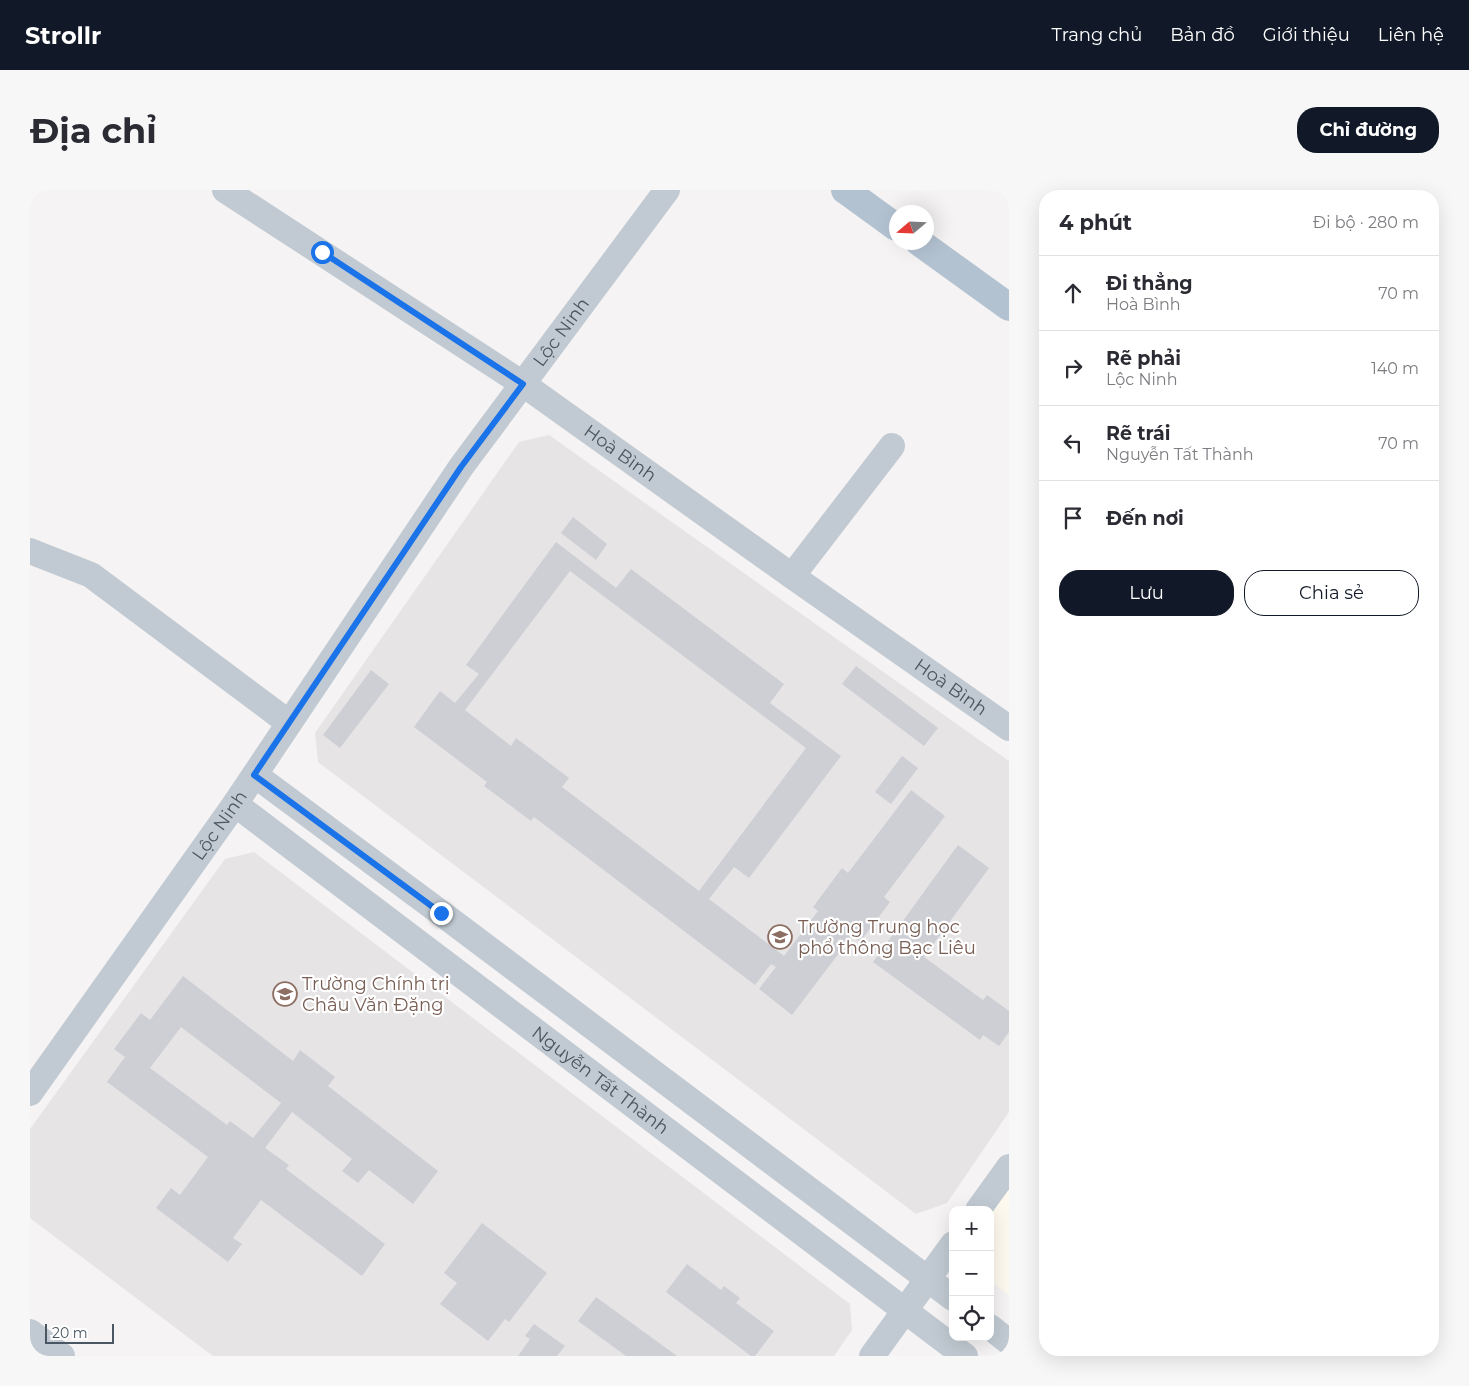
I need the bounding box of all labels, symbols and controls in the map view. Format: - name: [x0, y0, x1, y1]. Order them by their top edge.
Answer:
- text: Strollr: [25, 21, 101, 50]
- text: Trang chủ: [1052, 24, 1142, 46]
- text: Bản đồ: [1170, 24, 1235, 46]
- text: Giới thiệu: [1263, 24, 1350, 46]
- text: Liên hệ: [1378, 24, 1444, 46]
- button: Chỉ đường: [1297, 107, 1439, 153]
- text: Địa chỉ: [30, 109, 157, 152]
- north arrow: [889, 205, 934, 250]
- text: 4 phút: [1059, 210, 1132, 235]
- text: Đi bộ · 280 m: [1313, 213, 1419, 232]
- route start: [311, 241, 334, 264]
- text: Đi thẳng: [1106, 272, 1193, 295]
- icon: ahead: [1059, 279, 1087, 307]
- text: 70 m: [1378, 284, 1419, 303]
- street label: Lộc Ninh: [528, 293, 594, 371]
- text: Hoà Bình: [1106, 295, 1181, 314]
- text: Rẽ phải: [1106, 347, 1181, 370]
- icon: right: [1059, 354, 1087, 382]
- text: 140 m: [1371, 359, 1419, 378]
- text: Lộc Ninh: [1106, 370, 1177, 389]
- street label: Hoà Bình: [580, 420, 661, 487]
- text: Rẽ trái: [1106, 422, 1171, 445]
- icon: left: [1059, 429, 1087, 457]
- text: 70 m: [1378, 434, 1419, 453]
- text: Nguyễn Tất Thành: [1106, 445, 1254, 464]
- icon: arrive: [1059, 504, 1087, 532]
- text: Đến nơi: [1106, 507, 1184, 530]
- button: Lưu: [1059, 570, 1234, 616]
- button: Chia sẻ: [1244, 570, 1419, 616]
- street label: Hoà Bình: [910, 654, 992, 720]
- street label: Lộc Ninh: [188, 786, 252, 865]
- route end: [430, 902, 453, 925]
- place label: Trường Trung học phổ thông Bạc Liêu: [798, 916, 976, 959]
- school or university icon: Trường Trung học phổ thông Bạc Liêu: [767, 924, 793, 950]
- place label: Trường Chính trị Châu Văn Đặng: [302, 973, 450, 1016]
- school or university icon: Trường Chính trị Châu Văn Đặng: [272, 981, 298, 1007]
- street label: Nguyễn Tất Thành: [527, 1021, 673, 1139]
- map controls: [949, 1206, 994, 1341]
- button: +: [949, 1206, 994, 1251]
- button: −: [949, 1251, 994, 1296]
- button: locate: [949, 1296, 994, 1341]
- scale bar: [45, 1321, 114, 1344]
- text: 20 m: [52, 1324, 88, 1342]

